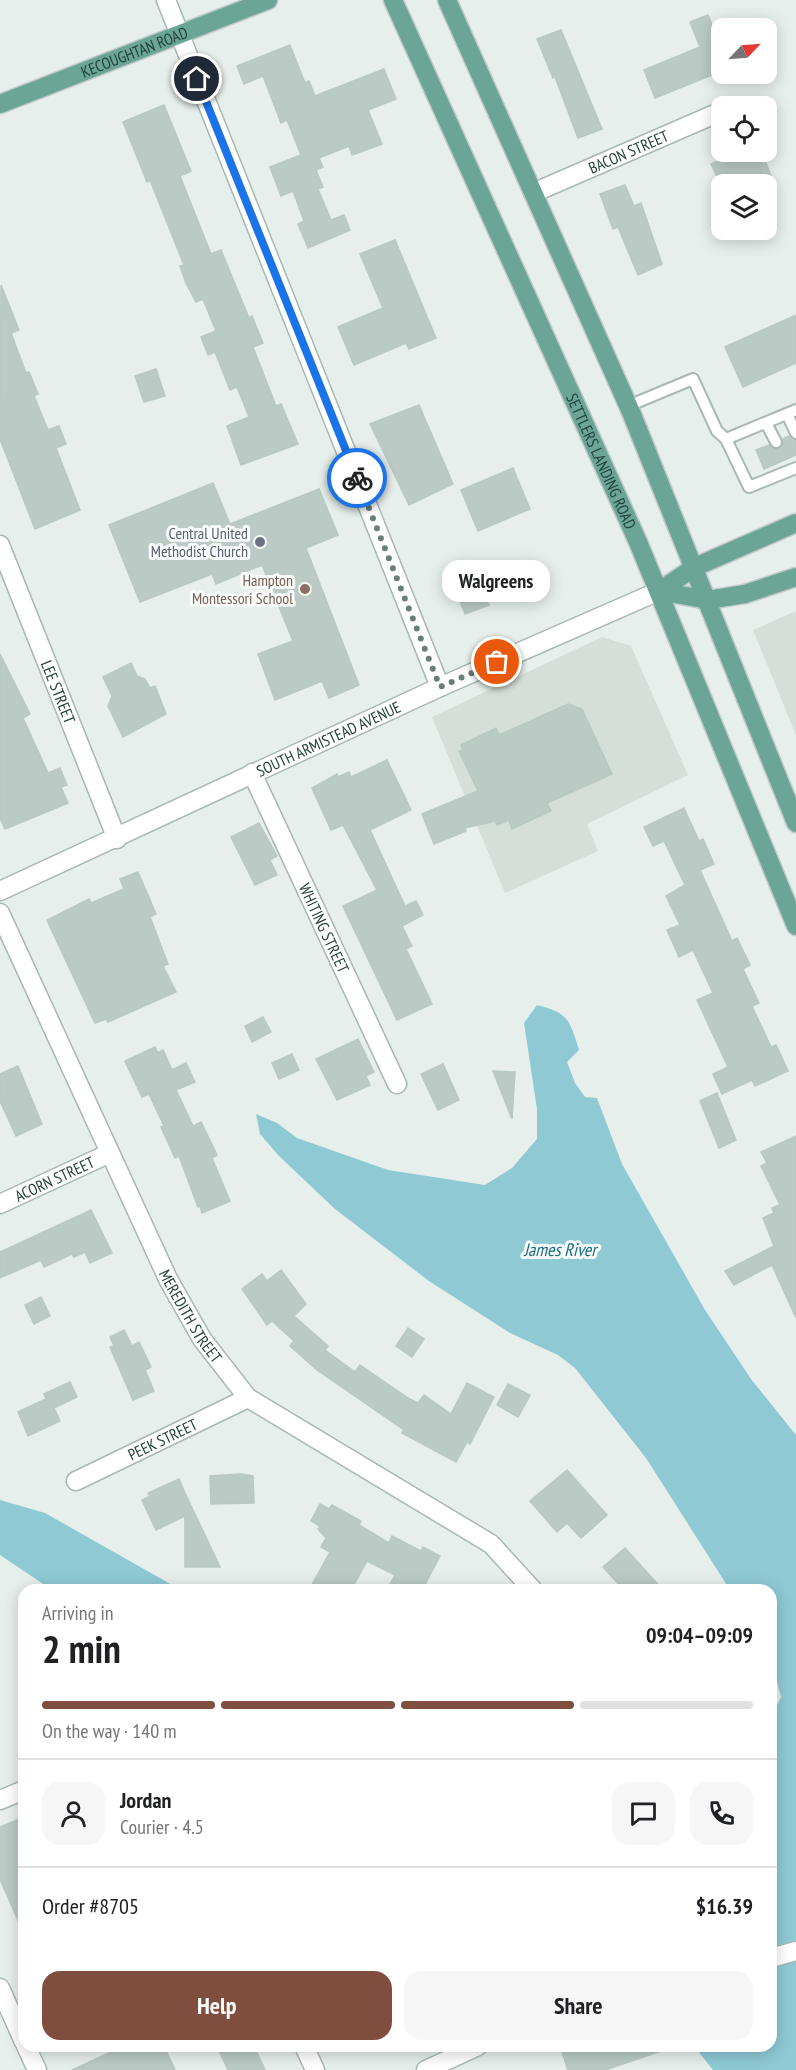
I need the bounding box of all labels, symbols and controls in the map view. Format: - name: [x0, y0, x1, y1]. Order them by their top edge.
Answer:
- north arrow: [711, 18, 777, 84]
- map controls: [711, 18, 777, 240]
- street label: KECOUGHTAN ROAD: [78, 22, 190, 82]
- pin: [171, 53, 222, 104]
- icon: home: [180, 62, 213, 95]
- button: locate: [711, 96, 777, 162]
- street label: BACON STREET: [585, 125, 671, 178]
- button: layers: [711, 174, 777, 240]
- street label: SETTLERS LANDING ROAD: [562, 390, 641, 532]
- courier: [327, 448, 387, 508]
- icon: bike: [341, 462, 374, 495]
- place label: Central United Methodist Church: [151, 523, 248, 561]
- marker: Central United Methodist Church: [253, 535, 267, 549]
- callout: Walgreens: [443, 560, 551, 602]
- text: Walgreens: [459, 568, 533, 594]
- place label: Hampton Montessori School: [192, 570, 293, 608]
- marker: Hampton Montessori School: [298, 582, 312, 596]
- pin: [471, 636, 522, 687]
- icon: bag: [480, 645, 513, 678]
- street label: LEE STREET: [37, 657, 80, 726]
- street label: SOUTH ARMISTEAD AVENUE: [253, 697, 404, 781]
- street label: WHITING STREET: [295, 880, 354, 976]
- street label: ACORN STREET: [12, 1152, 97, 1206]
- water label: James River: [523, 1238, 599, 1261]
- street label: MEREDITH STREET: [155, 1266, 227, 1367]
- street label: PEEK STREET: [125, 1414, 200, 1464]
- text: Arriving in: [42, 1600, 114, 1626]
- text: 09:04–09:09: [646, 1621, 753, 1649]
- text: 2 min: [42, 1623, 121, 1674]
- text: On the way · 140 m: [42, 1718, 177, 1744]
- button: person: [42, 1782, 105, 1845]
- button: chat: [612, 1782, 675, 1845]
- button: phone: [690, 1782, 753, 1845]
- text: Jordan: [120, 1786, 171, 1814]
- text: Courier · 4.5: [120, 1814, 204, 1840]
- text: Order #8705: [42, 1892, 139, 1920]
- text: $16.39: [696, 1892, 753, 1920]
- button: Help: [42, 1971, 392, 2040]
- button: Share: [404, 1971, 753, 2040]

